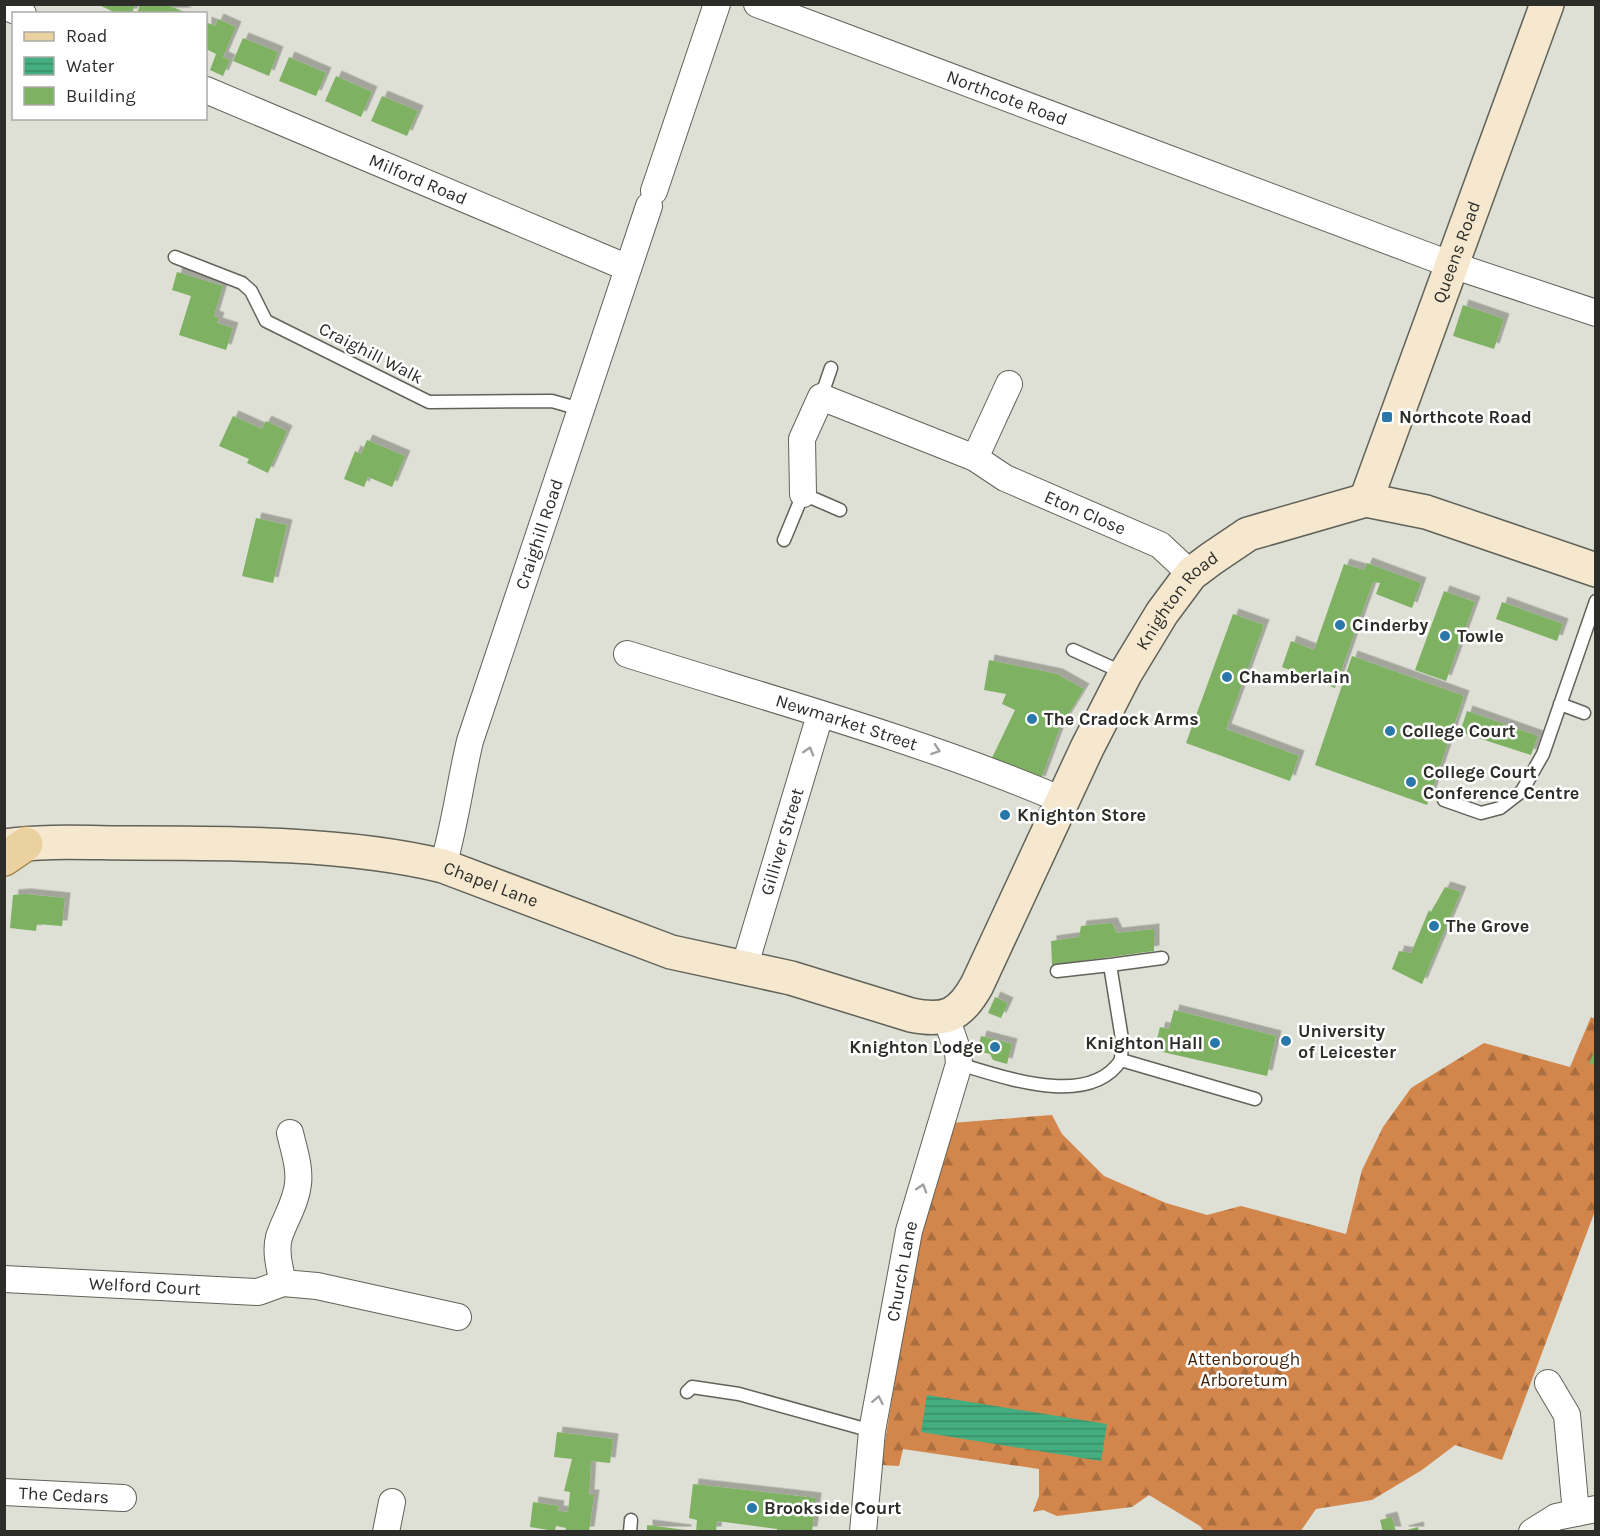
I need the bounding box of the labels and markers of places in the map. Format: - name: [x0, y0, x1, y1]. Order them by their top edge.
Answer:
- place label: Northcote Road: [1399, 406, 1532, 428]
- marker: Northcote Road: [1380, 410, 1394, 424]
- place label: Cinderby: [1352, 614, 1428, 636]
- marker: Cinderby: [1333, 618, 1347, 632]
- place label: Towle: [1457, 625, 1504, 647]
- marker: Towle: [1438, 629, 1452, 643]
- place label: Chamberlain: [1239, 666, 1350, 688]
- marker: Chamberlain: [1220, 670, 1234, 684]
- place label: The Cradock Arms: [1044, 708, 1199, 730]
- marker: The Cradock Arms: [1025, 712, 1039, 726]
- place label: College Court: [1402, 720, 1516, 742]
- marker: College Court: [1383, 724, 1397, 738]
- place label: College Court Conference Centre: [1423, 761, 1579, 804]
- marker: College Court Conference Centre: [1404, 775, 1418, 789]
- place label: Knighton Store: [1017, 804, 1146, 826]
- marker: Knighton Store: [998, 808, 1012, 822]
- place label: The Grove: [1446, 915, 1529, 937]
- marker: The Grove: [1427, 919, 1441, 933]
- place label: University of Leicester: [1298, 1020, 1396, 1063]
- place label: Knighton Hall: [1085, 1032, 1203, 1054]
- marker: University of Leicester: [1279, 1034, 1293, 1048]
- place label: Knighton Lodge: [849, 1036, 983, 1058]
- marker: Knighton Hall: [1208, 1036, 1222, 1050]
- marker: Knighton Lodge: [988, 1040, 1002, 1054]
- place label: Brookside Court: [764, 1497, 901, 1519]
- marker: Brookside Court: [745, 1501, 759, 1515]

